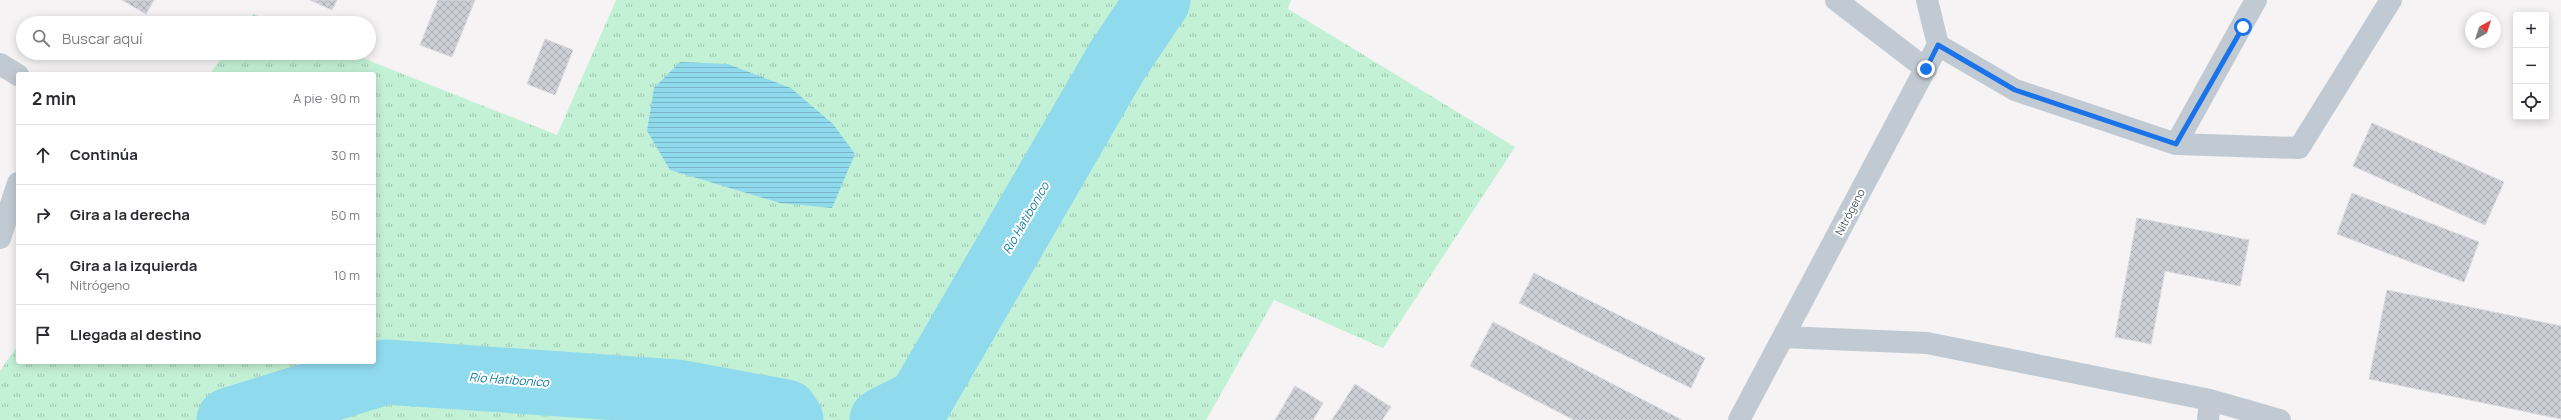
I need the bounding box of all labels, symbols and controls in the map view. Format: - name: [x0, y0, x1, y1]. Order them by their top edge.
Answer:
- north arrow: [2465, 12, 2501, 48]
- map controls: [2513, 12, 2549, 120]
- button: +: [2513, 12, 2549, 48]
- search box: [16, 16, 376, 60]
- route start: [2234, 18, 2252, 36]
- icon: search: [30, 27, 52, 49]
- text: Buscar aquí: [62, 28, 143, 49]
- button: −: [2513, 48, 2549, 84]
- route end: [1917, 60, 1935, 78]
- button: locate: [2513, 84, 2549, 120]
- text: 2 min: [32, 87, 76, 110]
- text: A pie · 90 m: [293, 89, 360, 107]
- icon: ahead: [32, 144, 54, 166]
- text: Continúa: [70, 144, 138, 165]
- text: 30 m: [331, 146, 360, 164]
- water label: Río Hatibonico: [998, 178, 1053, 257]
- street label: Nitrógeno: [1831, 185, 1868, 238]
- icon: right: [32, 204, 54, 226]
- text: Gira a la derecha: [70, 204, 190, 225]
- text: 50 m: [331, 206, 360, 224]
- text: Gira a la izquierda: [70, 255, 197, 276]
- icon: left: [32, 264, 54, 286]
- text: 10 m: [333, 266, 360, 284]
- text: Nitrógeno: [70, 276, 130, 294]
- icon: arrive: [32, 324, 54, 346]
- text: Llegada al destino: [70, 324, 202, 345]
- water label: Río Hatibonico: [469, 368, 550, 391]

